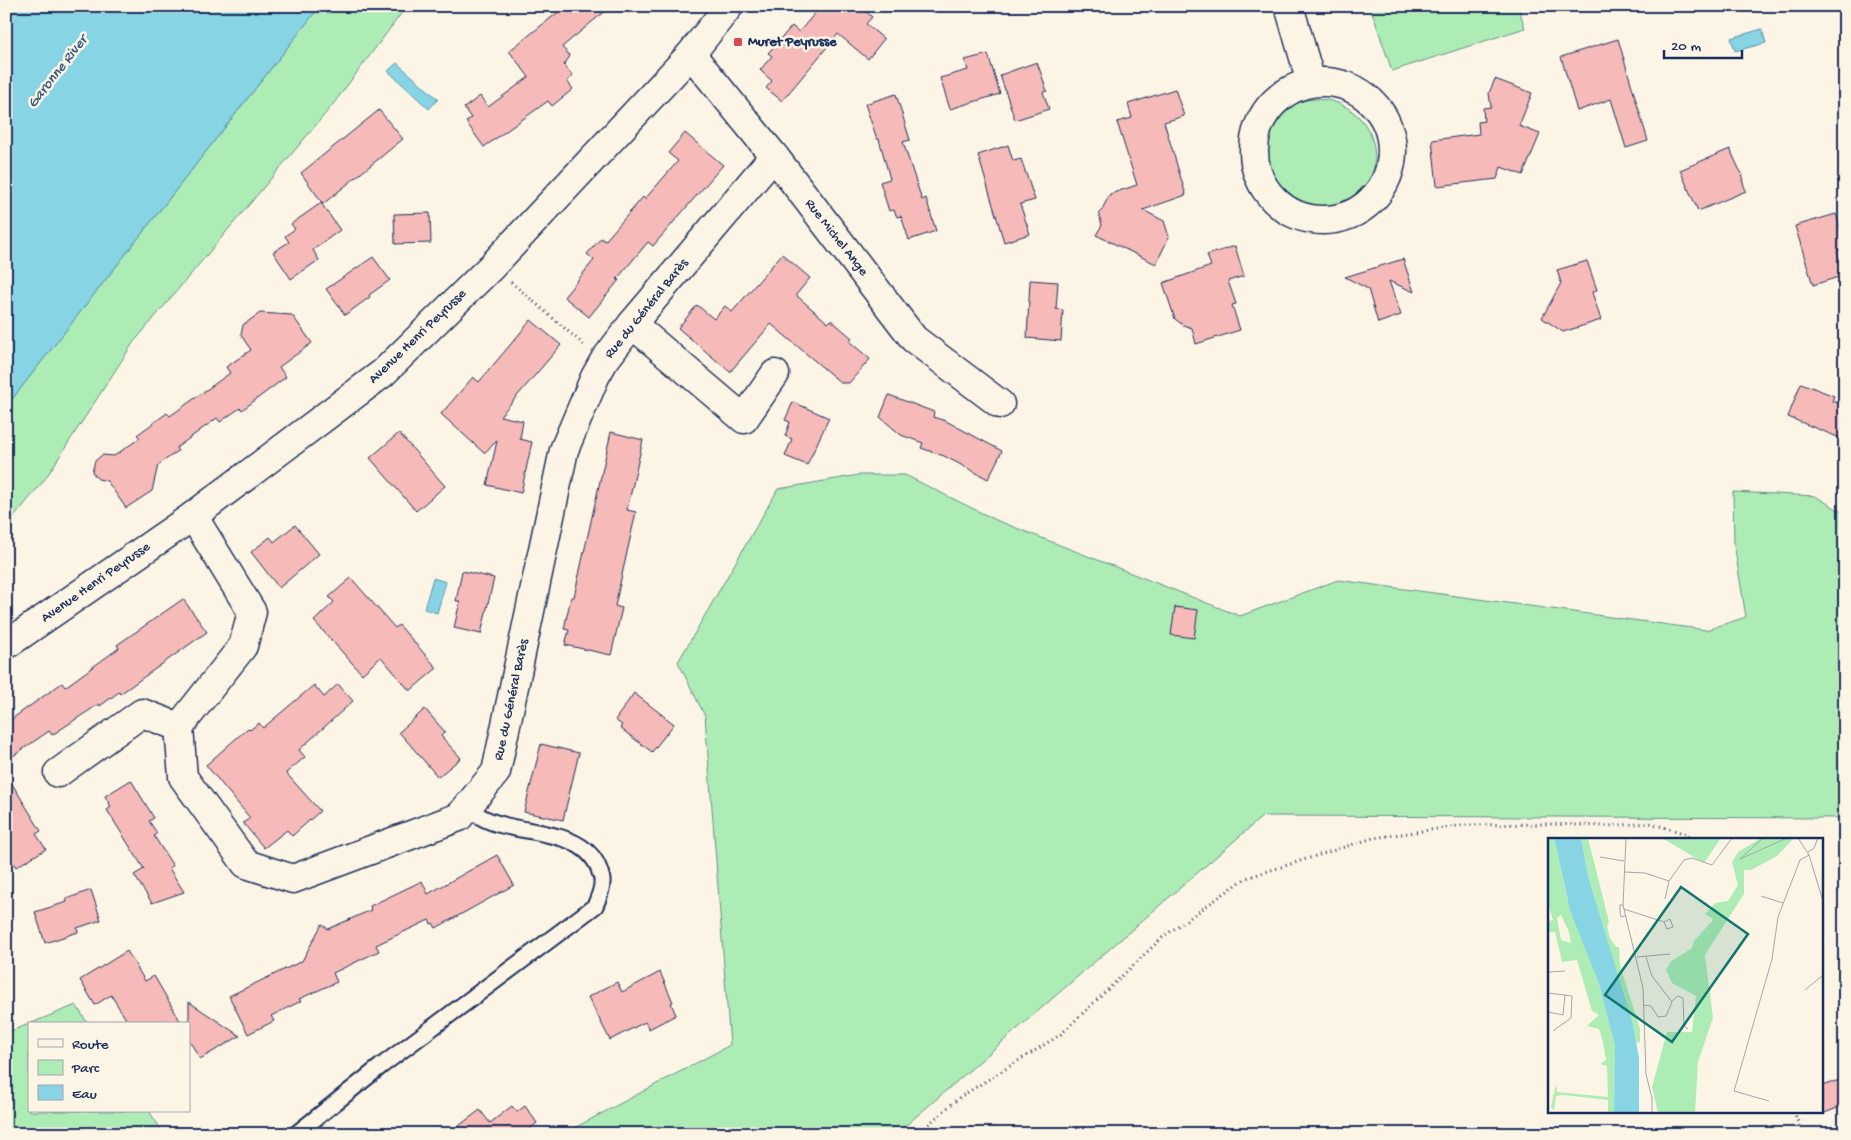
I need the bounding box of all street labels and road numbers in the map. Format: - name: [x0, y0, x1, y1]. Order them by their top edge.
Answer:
- street label: Rue Michel Ange: [801, 196, 872, 281]
- street label: Rue du Général Barès: [601, 255, 693, 362]
- street label: Avenue Henri Peyrusse: [366, 285, 471, 388]
- street label: Avenue Henri Peyrusse: [38, 538, 155, 627]
- street label: Rue du Général Barès: [491, 637, 533, 762]

